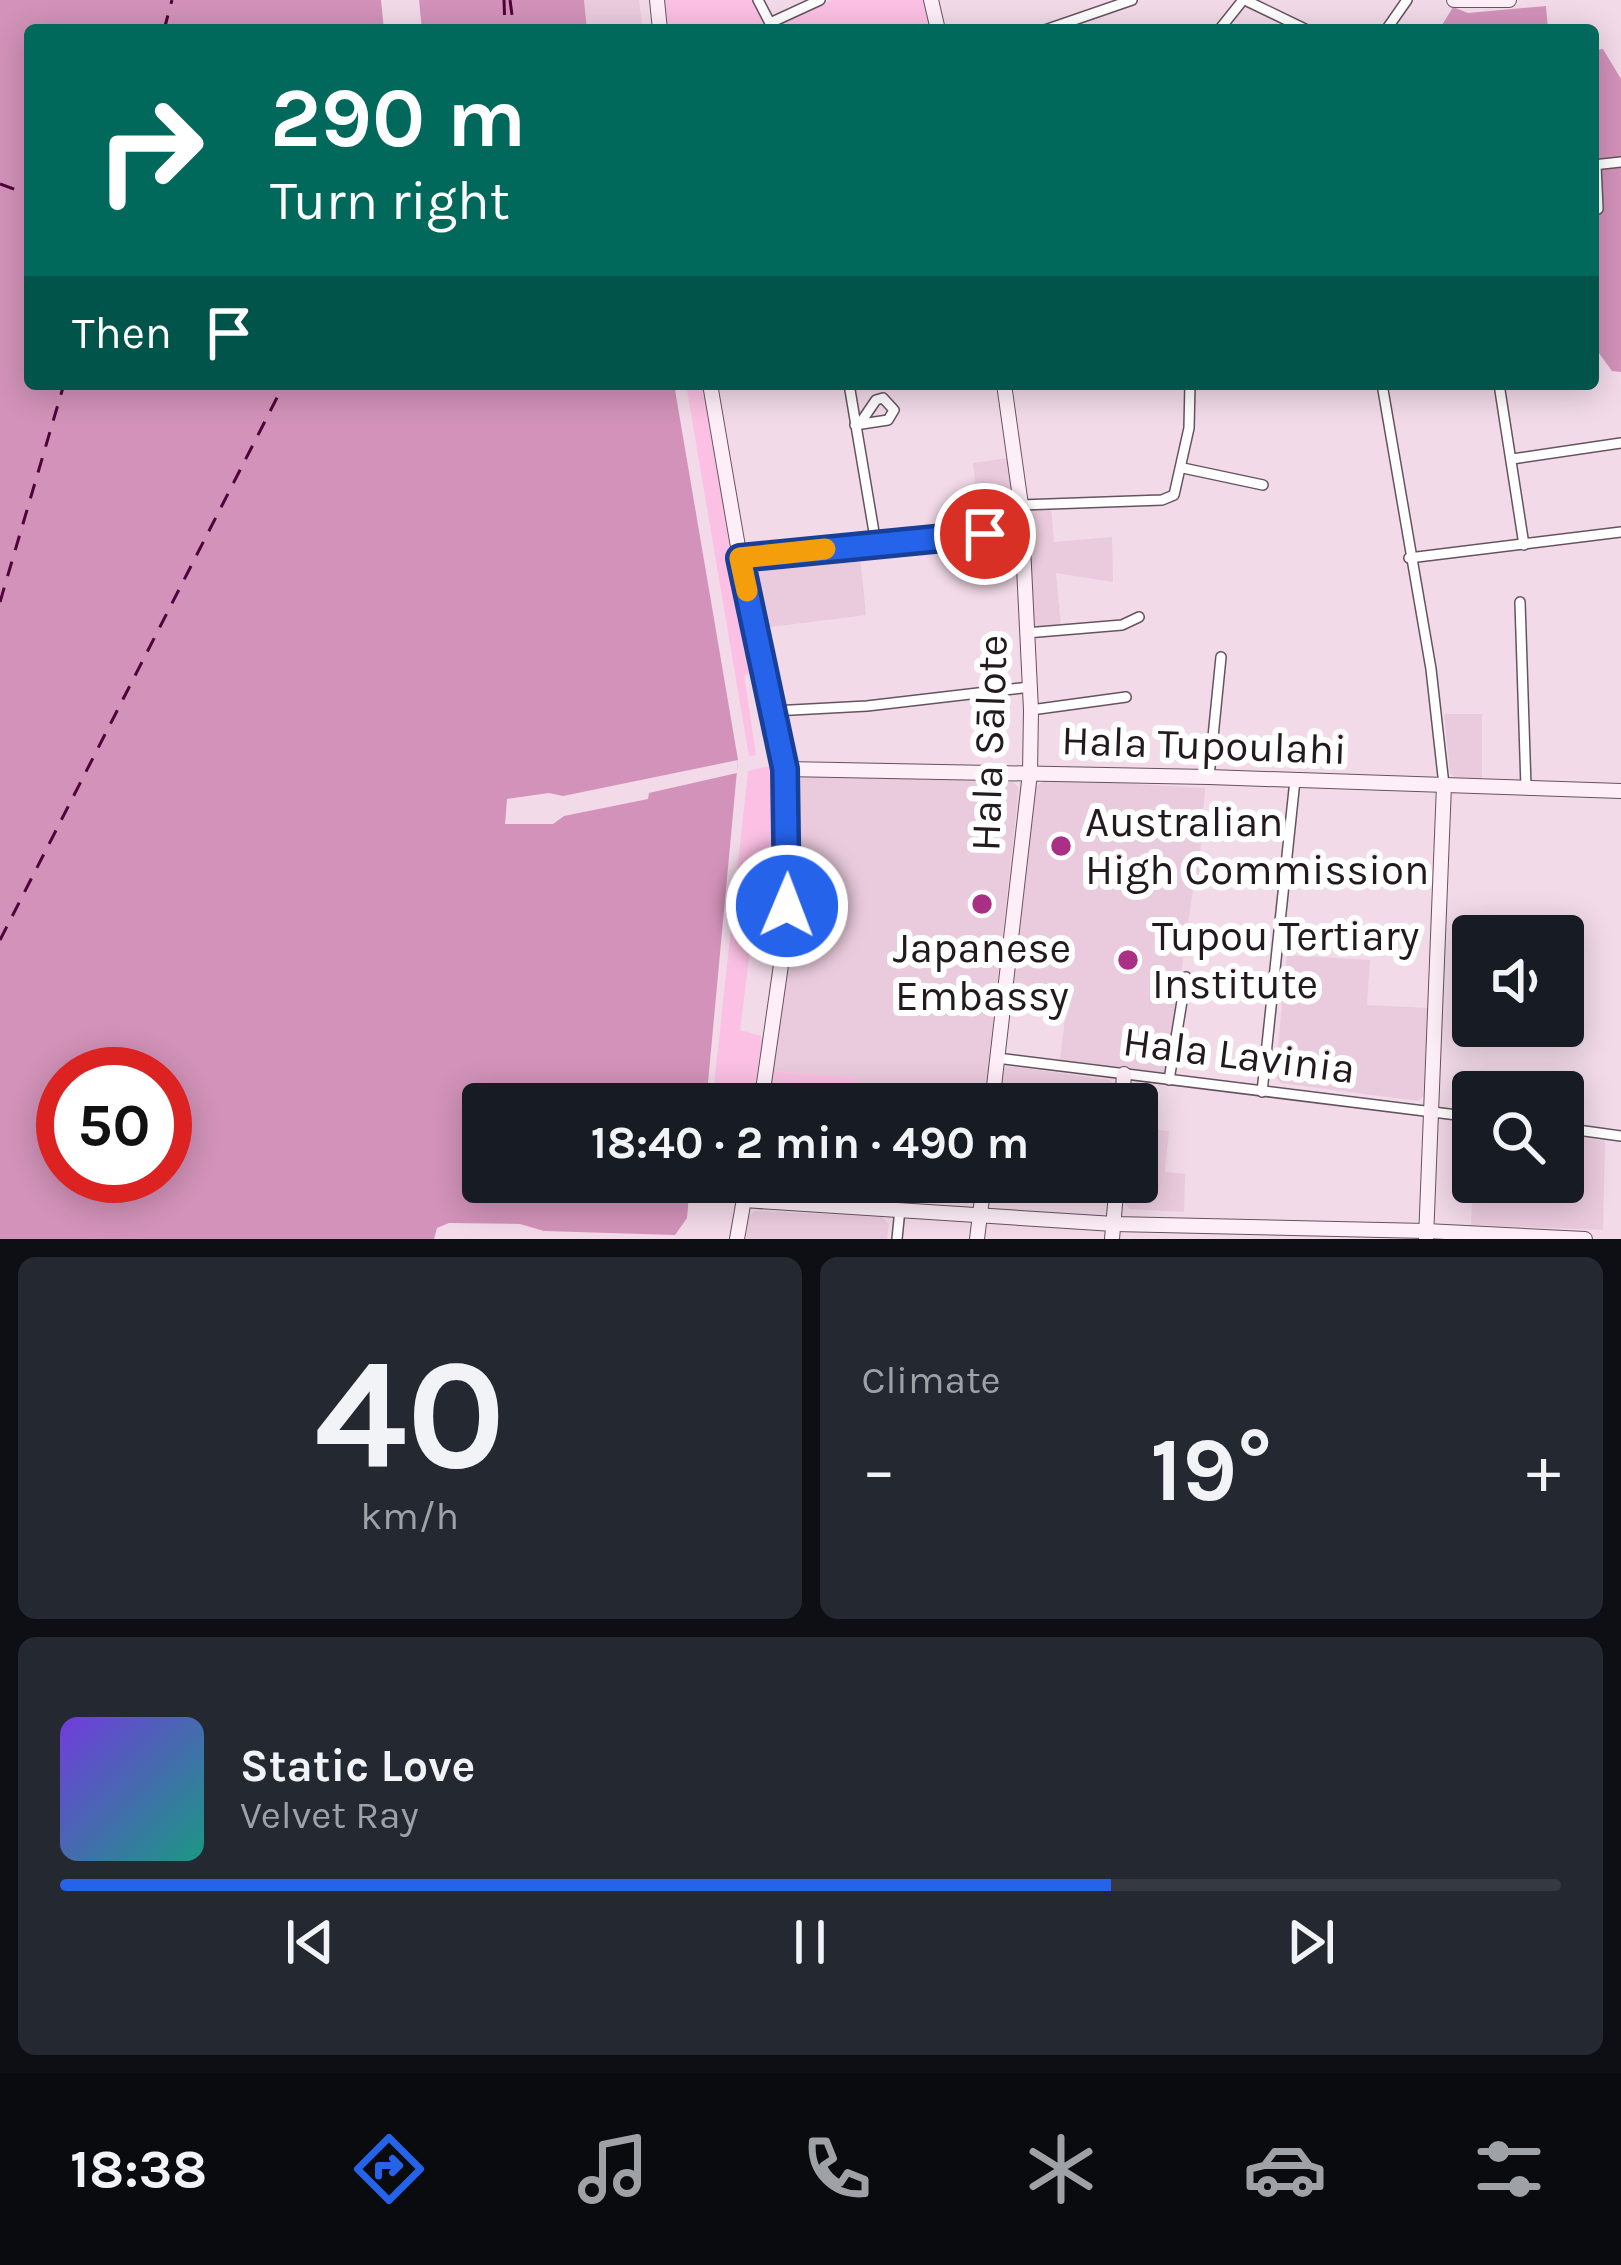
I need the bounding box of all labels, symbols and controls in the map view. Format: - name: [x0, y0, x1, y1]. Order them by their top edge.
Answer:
- text: 290 m: [270, 69, 526, 167]
- icon: right: [72, 72, 228, 228]
- text: Turn right: [270, 169, 510, 233]
- icon: arrive: [196, 300, 262, 366]
- text: Then: [72, 307, 172, 359]
- pin: [934, 483, 1036, 585]
- icon: arrive: [952, 501, 1018, 567]
- street label: Hala Sālote: [960, 634, 1018, 852]
- street label: Hala Tupoulahi: [1061, 715, 1347, 775]
- place label: Australian High Commission: [1085, 797, 1429, 895]
- marker: Australian High Commission: [1048, 833, 1074, 859]
- position arrow: [724, 843, 850, 969]
- marker: Japanese Embassy: [969, 891, 995, 917]
- place label: Tupou Tertiary Institute: [1152, 911, 1419, 1009]
- map controls: [1452, 915, 1584, 1203]
- button: sound: [1452, 915, 1584, 1047]
- place label: Japanese Embassy: [893, 923, 1071, 1021]
- marker: Tupou Tertiary Institute: [1115, 947, 1141, 973]
- street label: Hala Lavinia: [1120, 1016, 1358, 1094]
- speed limit sign: 50: [36, 1047, 192, 1203]
- button: search: [1452, 1071, 1584, 1203]
- text: 18:40 · 2 min · 490 m: [591, 1117, 1029, 1169]
- text: 40: [314, 1324, 506, 1506]
- text: Climate: [862, 1357, 1001, 1403]
- text: 19°: [1150, 1417, 1272, 1523]
- text: −: [862, 1431, 896, 1509]
- text: +: [1526, 1431, 1561, 1509]
- text: km/h: [360, 1493, 459, 1539]
- text: Static Love: [240, 1740, 475, 1792]
- text: Velvet Ray: [240, 1792, 419, 1838]
- icon: previous: [277, 1909, 343, 1975]
- icon: pause: [777, 1909, 843, 1975]
- icon: next: [1278, 1909, 1344, 1975]
- icon: directions: [347, 2127, 431, 2211]
- icon: music: [571, 2127, 655, 2211]
- icon: phone: [795, 2127, 879, 2211]
- icon: climate: [1019, 2127, 1103, 2211]
- icon: car: [1243, 2127, 1327, 2211]
- icon: filters: [1467, 2127, 1551, 2211]
- text: 18:38: [70, 2137, 207, 2201]

